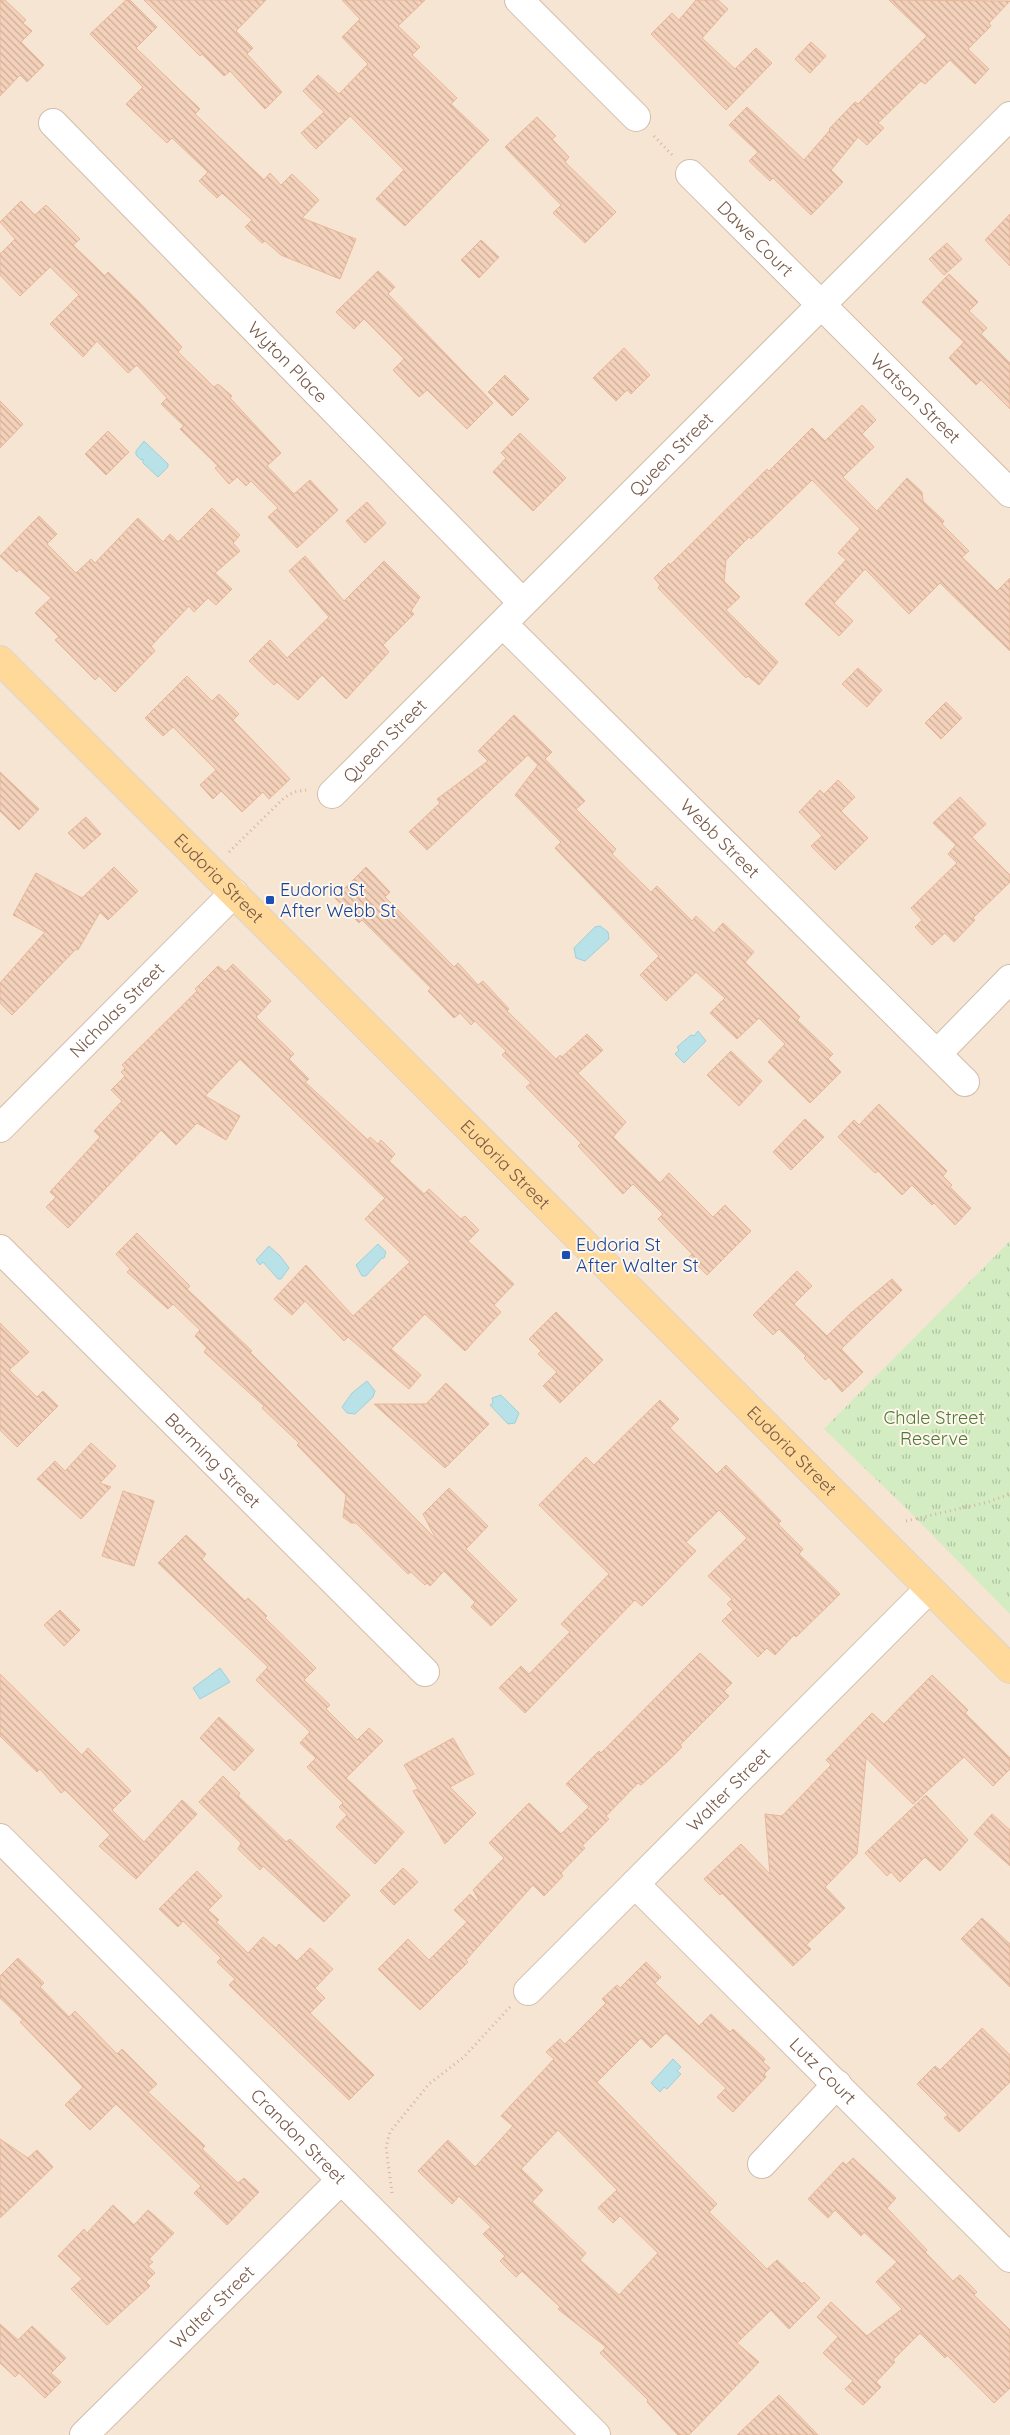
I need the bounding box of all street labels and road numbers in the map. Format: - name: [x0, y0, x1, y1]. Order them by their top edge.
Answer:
- street label: Dawe Court: [713, 196, 798, 281]
- street label: Wyton Place: [243, 316, 333, 408]
- street label: Watson Street: [865, 348, 966, 448]
- street label: Queen Street: [624, 408, 718, 501]
- street label: Queen Street: [338, 694, 431, 787]
- street label: Webb Street: [675, 794, 765, 883]
- street label: Eudoria Street: [169, 828, 269, 928]
- street label: Nicholas Street: [64, 958, 169, 1062]
- street label: Eudoria Street: [456, 1114, 555, 1214]
- street label: Eudoria Street: [742, 1401, 842, 1500]
- street label: Barming Street: [160, 1408, 266, 1513]
- street label: Walter Street: [681, 1743, 775, 1836]
- street label: Lutz Court: [785, 2032, 861, 2109]
- street label: Crandon Street: [246, 2084, 351, 2189]
- street label: Walter Street: [165, 2260, 259, 2354]

